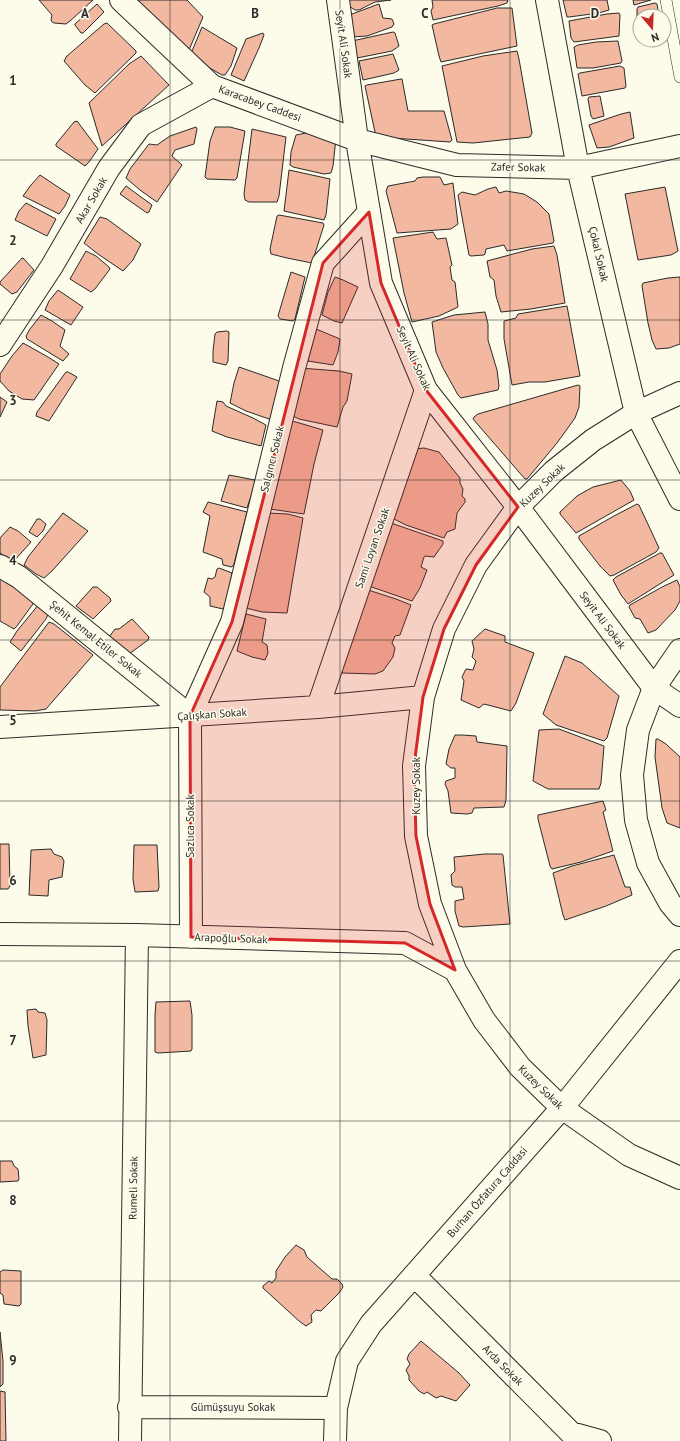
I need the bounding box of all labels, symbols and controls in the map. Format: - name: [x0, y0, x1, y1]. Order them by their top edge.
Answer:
- text: A: [81, 5, 89, 22]
- text: B: [251, 5, 259, 22]
- text: C: [421, 5, 429, 22]
- text: D: [591, 5, 599, 22]
- north arrow: [632, 8, 672, 48]
- street label: Seyit Ali Sokak: [332, 9, 356, 80]
- text: N: [650, 30, 661, 45]
- text: 1: [9, 72, 17, 89]
- street label: Karacabey Caddesi: [217, 82, 303, 124]
- street label: Zafer Sokak: [491, 160, 546, 174]
- street label: Akar Sokak: [72, 174, 110, 226]
- street label: Çokal Sokak: [586, 225, 612, 284]
- text: 2: [9, 232, 17, 249]
- street label: Seyit Ali Sokak: [394, 324, 435, 393]
- text: 3: [9, 392, 17, 409]
- street label: Salgıncı Sokak: [257, 424, 287, 494]
- street label: Kuzey Sokak: [516, 459, 568, 510]
- street label: Sami Loyan Sokak: [352, 505, 393, 590]
- text: 4: [9, 552, 17, 569]
- street label: Seyit Ali Sokak: [577, 588, 630, 652]
- street label: Şehit Kemal Etiler Sokak: [47, 597, 146, 681]
- street label: Çalışkan Sokak: [177, 705, 248, 723]
- text: 5: [9, 712, 17, 729]
- street label: Kuzey Sokak: [409, 756, 423, 815]
- street label: Sazlıca Sokak: [183, 794, 197, 858]
- text: 6: [9, 872, 17, 889]
- street label: Arapoğlu Sokak: [194, 930, 269, 946]
- text: 7: [9, 1032, 17, 1049]
- street label: Kuzey Sokak: [515, 1062, 567, 1113]
- street label: Burhan Özfatura Caddasi: [444, 1144, 530, 1240]
- street label: Rumeli Sokak: [125, 1155, 141, 1220]
- text: 8: [9, 1192, 17, 1209]
- street label: Arda Sokak: [480, 1342, 527, 1389]
- text: 9: [9, 1352, 17, 1369]
- street label: Gümüşsuyu Sokak: [191, 1400, 276, 1414]

